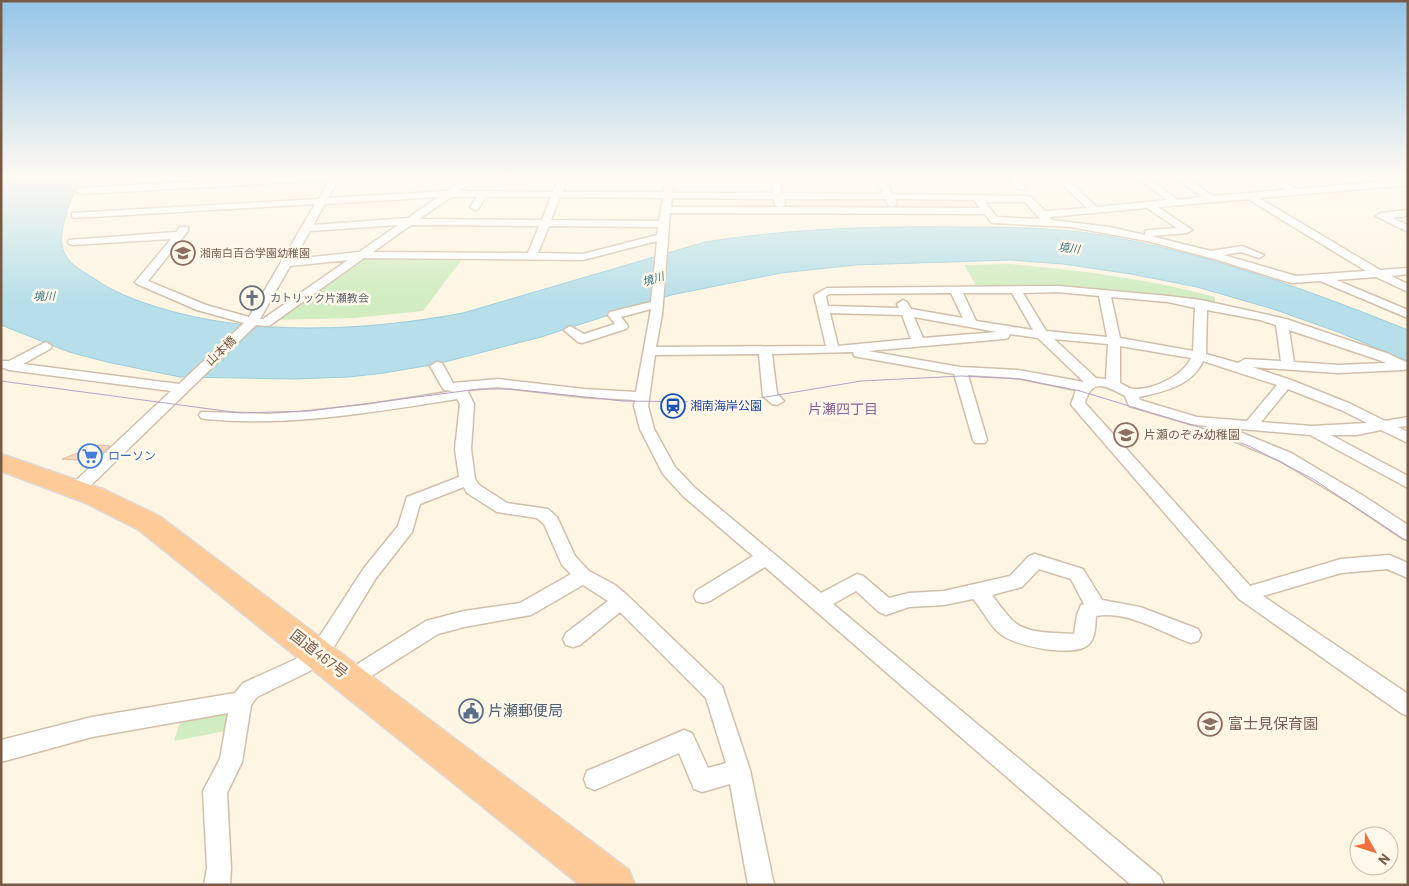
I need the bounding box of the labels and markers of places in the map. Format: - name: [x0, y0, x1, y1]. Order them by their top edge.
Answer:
- school or university icon: 湘南白百合学園幼稚園: [170, 240, 196, 266]
- place label: 湘南白百合学園幼稚園: [200, 246, 310, 259]
- church icon: カトリック片瀬教会: [239, 285, 265, 311]
- place label: カトリック片瀬教会: [270, 291, 369, 304]
- station icon: 湘南海岸公園: [660, 393, 686, 419]
- place label: 湘南海岸公園: [690, 398, 762, 412]
- school or university icon: 片瀬のぞみ幼稚園: [1113, 422, 1139, 448]
- place label: 片瀬のぞみ幼稚園: [1144, 427, 1240, 441]
- supermarket icon: ローソン: [77, 443, 103, 469]
- place label: ローソン: [108, 448, 156, 462]
- public building icon: 片瀬郵便局: [458, 698, 484, 724]
- place label: 片瀬郵便局: [488, 701, 563, 719]
- school or university icon: 富士見保育園: [1197, 711, 1223, 737]
- place label: 富士見保育園: [1228, 714, 1318, 732]

